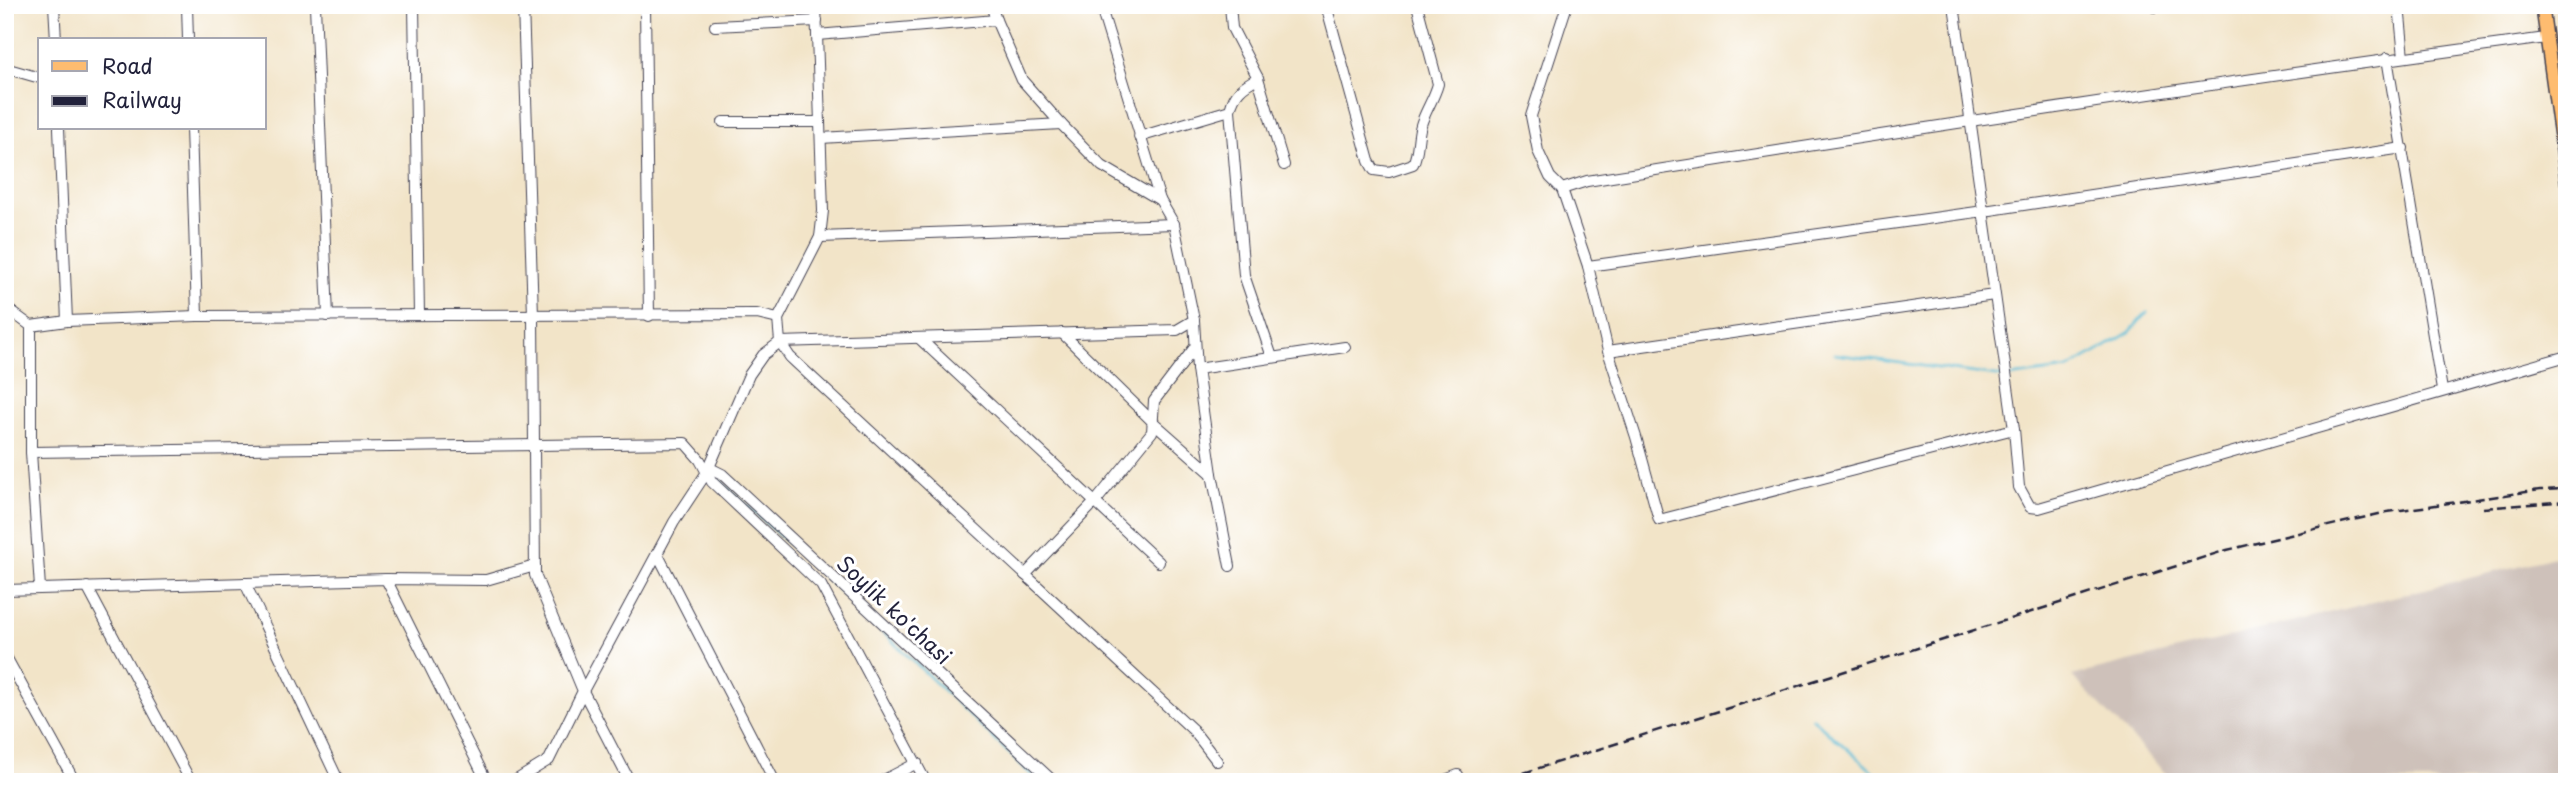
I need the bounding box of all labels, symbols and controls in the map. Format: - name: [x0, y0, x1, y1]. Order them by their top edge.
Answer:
- legend: [38, 38, 266, 130]
- text: Road: [102, 49, 153, 81]
- text: Railway: [102, 83, 182, 115]
- street label: Soylik ko'chasi: [830, 547, 960, 671]

